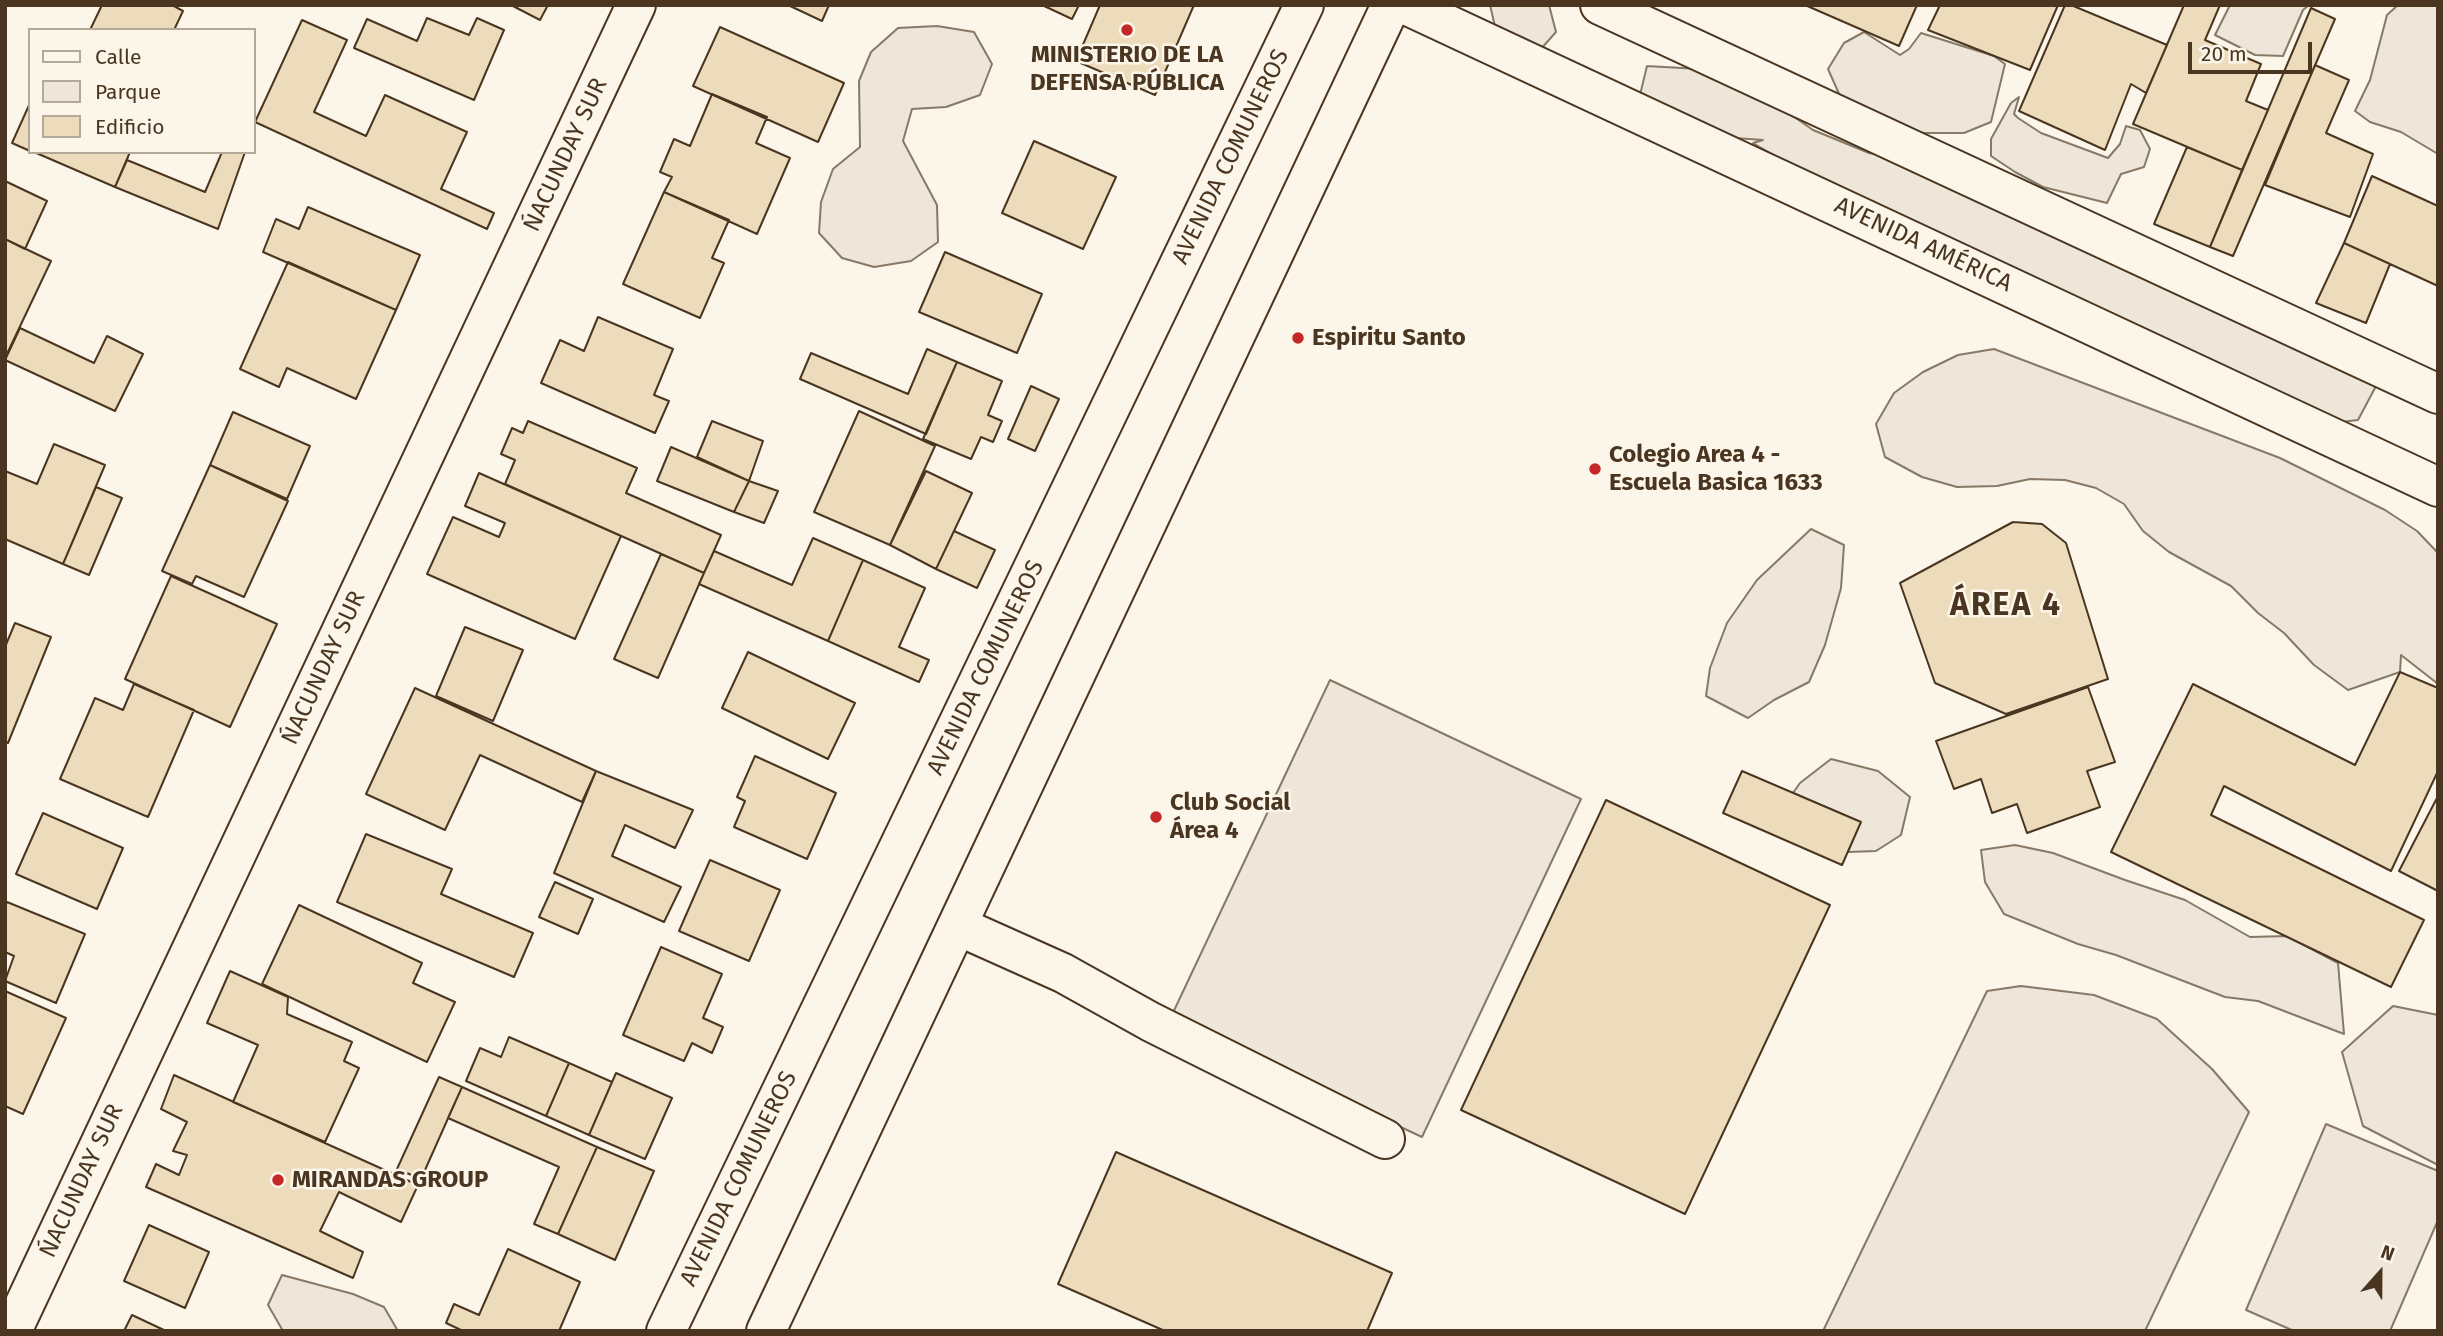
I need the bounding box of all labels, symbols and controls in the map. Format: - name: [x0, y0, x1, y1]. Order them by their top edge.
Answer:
- marker: MINISTERIO DE LA DEFENSA PÚBLICA: [1119, 22, 1135, 38]
- legend: [28, 28, 256, 154]
- scale bar: [2191, 28, 2315, 72]
- place label: MINISTERIO DE LA DEFENSA PÚBLICA: [1030, 41, 1224, 97]
- text: 20 m: [2201, 41, 2247, 67]
- text: Calle: [95, 44, 141, 70]
- street label: AVENIDA COMUNEROS: [1166, 45, 1296, 269]
- street label: ŃACUNDAY SUR: [518, 74, 614, 236]
- text: Parque: [95, 79, 161, 105]
- text: Edificio: [95, 114, 165, 140]
- street label: AVENIDA AMÉRICA: [1830, 191, 2016, 299]
- place label: Espiritu Santo: [1312, 324, 1466, 352]
- marker: Espiritu Santo: [1290, 330, 1306, 346]
- place label: Colegio Area 4 - Escuela Basica 1633: [1609, 441, 1823, 497]
- marker: Colegio Area 4 - Escuela Basica 1633: [1587, 461, 1603, 477]
- street label: AVENIDA COMUNEROS: [921, 556, 1051, 780]
- street label: ŃACUNDAY SUR: [276, 587, 372, 749]
- district label: ÁREA 4: [1951, 587, 2061, 625]
- place label: Club Social Área 4: [1170, 789, 1290, 845]
- marker: Club Social Área 4: [1148, 809, 1164, 825]
- street label: AVENIDA COMUNEROS: [674, 1067, 804, 1291]
- street label: ŃACUNDAY SUR: [34, 1100, 130, 1262]
- place label: MIRANDAS GROUP: [292, 1166, 488, 1194]
- marker: MIRANDAS GROUP: [270, 1172, 286, 1188]
- north arrow: [2345, 1238, 2415, 1308]
- text: N: [2378, 1240, 2398, 1266]

